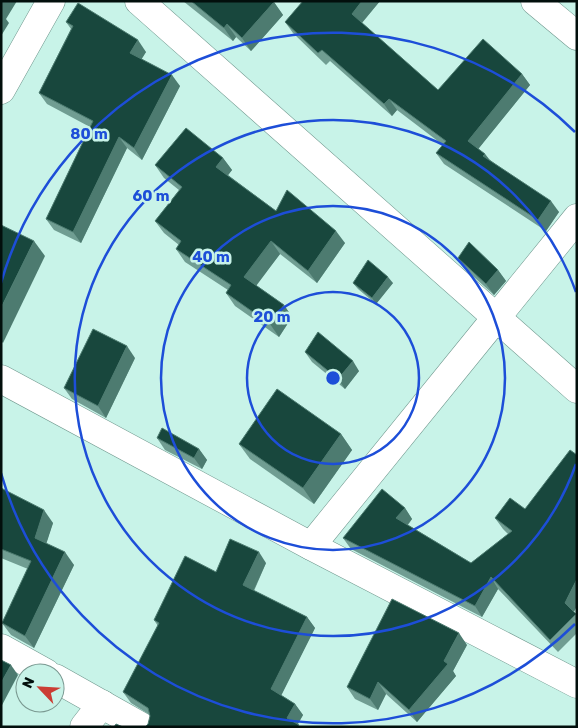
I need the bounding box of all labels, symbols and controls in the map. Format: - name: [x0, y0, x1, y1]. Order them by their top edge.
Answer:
- text: 80 m: [70, 125, 108, 143]
- text: 60 m: [133, 187, 169, 205]
- text: 40 m: [192, 248, 230, 266]
- text: 20 m: [254, 308, 290, 326]
- centre of rings: [324, 369, 342, 387]
- north arrow: [15, 663, 65, 713]
- text: N: [19, 675, 39, 691]

